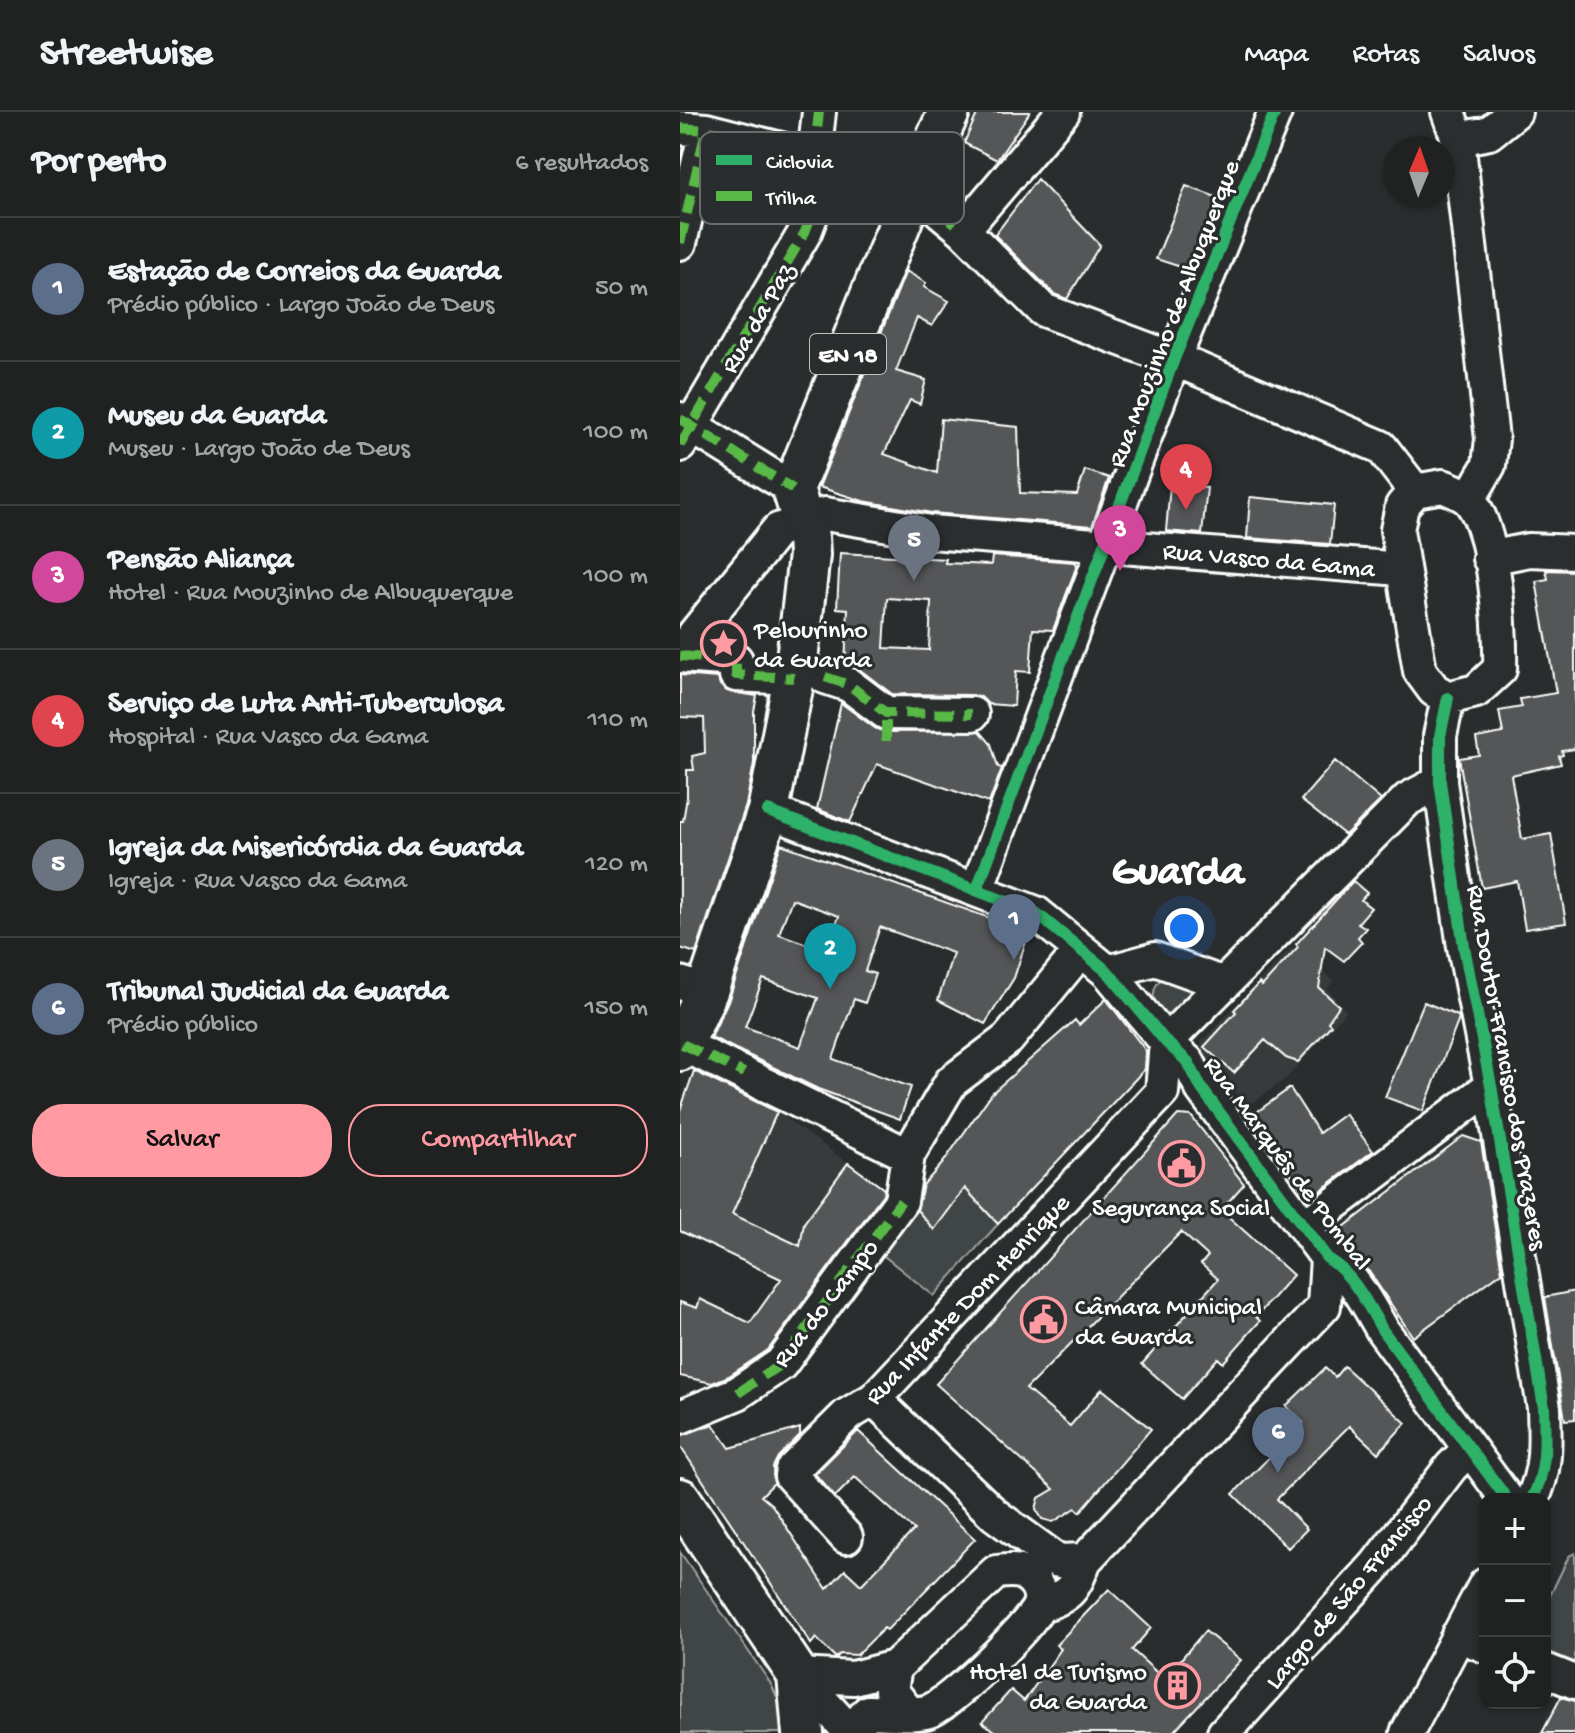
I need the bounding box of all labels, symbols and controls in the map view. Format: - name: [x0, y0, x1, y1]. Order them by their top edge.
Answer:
- text: Streetwise: [40, 33, 213, 77]
- text: Mapa: [1244, 39, 1309, 72]
- text: Rotas: [1353, 39, 1419, 72]
- text: Salvos: [1463, 39, 1535, 72]
- legend: [700, 132, 964, 224]
- north arrow: [1383, 136, 1455, 208]
- text: Por perto: [32, 144, 166, 184]
- text: 6 resultados: [515, 149, 648, 180]
- text: Ciclovia: [766, 151, 834, 177]
- street label: Rua Mouzinho de Albuquerque: [1103, 156, 1249, 473]
- text: Trilha: [764, 187, 817, 213]
- text: Estação de Correios da Guarda: [108, 256, 501, 291]
- street label: Rua da Paz: [716, 257, 805, 380]
- text: 1: [53, 274, 63, 305]
- text: 50 m: [595, 274, 648, 305]
- text: Prédio público · Largo João de Deus: [108, 291, 494, 322]
- road number: EN 18: [810, 334, 886, 374]
- text: Museu da Guarda: [108, 400, 326, 435]
- text: 2: [52, 418, 64, 449]
- text: 100 m: [583, 418, 648, 449]
- text: Museu · Largo João de Deus: [108, 435, 410, 466]
- pin: 4: [1160, 444, 1212, 510]
- pin: 3: [1094, 505, 1146, 571]
- pin: 5: [888, 515, 940, 581]
- street label: Rua Vasco da Gama: [1161, 538, 1378, 587]
- text: Pensão Aliança: [108, 544, 293, 579]
- text: 3: [51, 562, 65, 593]
- text: 100 m: [583, 562, 648, 593]
- text: Hotel · Rua Mouzinho de Albuquerque: [108, 579, 513, 610]
- place label: Pelourinho da Guarda: [753, 617, 873, 678]
- place icon: Pelourinho da Guarda: [699, 619, 747, 667]
- text: Serviço de Luta Anti-Tuberculosa: [108, 688, 504, 723]
- text: 4: [52, 706, 64, 737]
- text: 110 m: [588, 706, 648, 737]
- text: Hospital · Rua Vasco da Gama: [108, 723, 429, 754]
- text: Igreja da Misericórdia da Guarda: [108, 832, 523, 867]
- text: 5: [51, 850, 65, 881]
- text: 120 m: [585, 850, 648, 881]
- district label: Guarda: [1112, 850, 1247, 899]
- text: Igreja · Rua Vasco da Gama: [108, 867, 407, 898]
- street label: Rua Doutor Francisco dos Prazeres: [1457, 883, 1552, 1254]
- pin: 1: [988, 894, 1040, 960]
- your location: [1164, 908, 1204, 948]
- pin: 2: [804, 923, 856, 989]
- text: Tribunal Judicial da Guarda: [108, 976, 448, 1011]
- text: 6: [51, 994, 65, 1025]
- text: 150 m: [584, 994, 648, 1025]
- text: Prédio público: [108, 1011, 258, 1042]
- street label: Rua Marquês de Pombal: [1195, 1052, 1376, 1278]
- button: Salvar: [32, 1104, 332, 1177]
- button: Compartilhar: [348, 1104, 648, 1177]
- public building icon: Segurança Social: [1157, 1139, 1205, 1187]
- street label: Rua Infante Dom Henrique: [860, 1189, 1079, 1413]
- place label: Segurança Social: [1092, 1195, 1270, 1226]
- street label: Rua do Campo: [768, 1234, 887, 1375]
- place label: Câmara Municipal da Guarda: [1075, 1294, 1262, 1355]
- public building icon: Câmara Municipal da Guarda: [1020, 1296, 1068, 1344]
- pin: 6: [1252, 1407, 1304, 1473]
- street label: Largo de São Francisco: [1260, 1490, 1441, 1697]
- map controls: [1479, 1493, 1551, 1709]
- button: +: [1479, 1493, 1551, 1565]
- button: −: [1479, 1565, 1551, 1637]
- button: locate: [1479, 1637, 1551, 1709]
- place label: Hotel de Turismo da Guarda: [969, 1659, 1149, 1720]
- building icon: Hotel de Turismo da Guarda: [1154, 1661, 1202, 1709]

